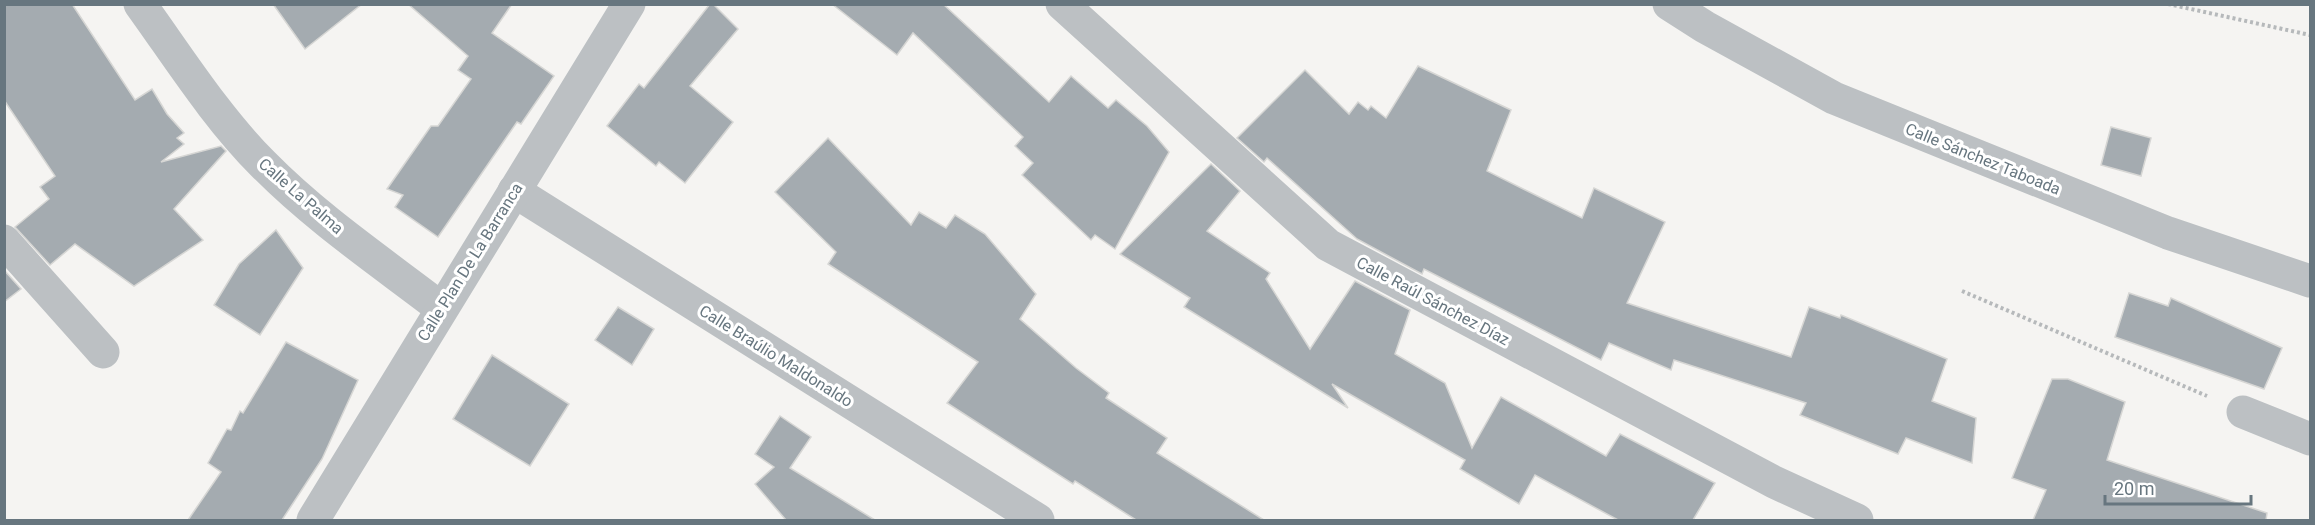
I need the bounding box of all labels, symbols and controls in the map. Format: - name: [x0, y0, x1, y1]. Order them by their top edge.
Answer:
- street label: Calle Sánchez Taboada: [1903, 119, 2063, 199]
- street label: Calle La Palma: [255, 154, 347, 238]
- street label: Calle Plan De La Barranca: [413, 179, 527, 345]
- street label: Calle Raúl Sánchez Díaz: [1353, 253, 1513, 349]
- street label: Calle Braúlio Maldonaldo: [696, 301, 856, 411]
- scale bar: [2105, 468, 2250, 506]
- text: 20 m: [2114, 478, 2154, 499]

